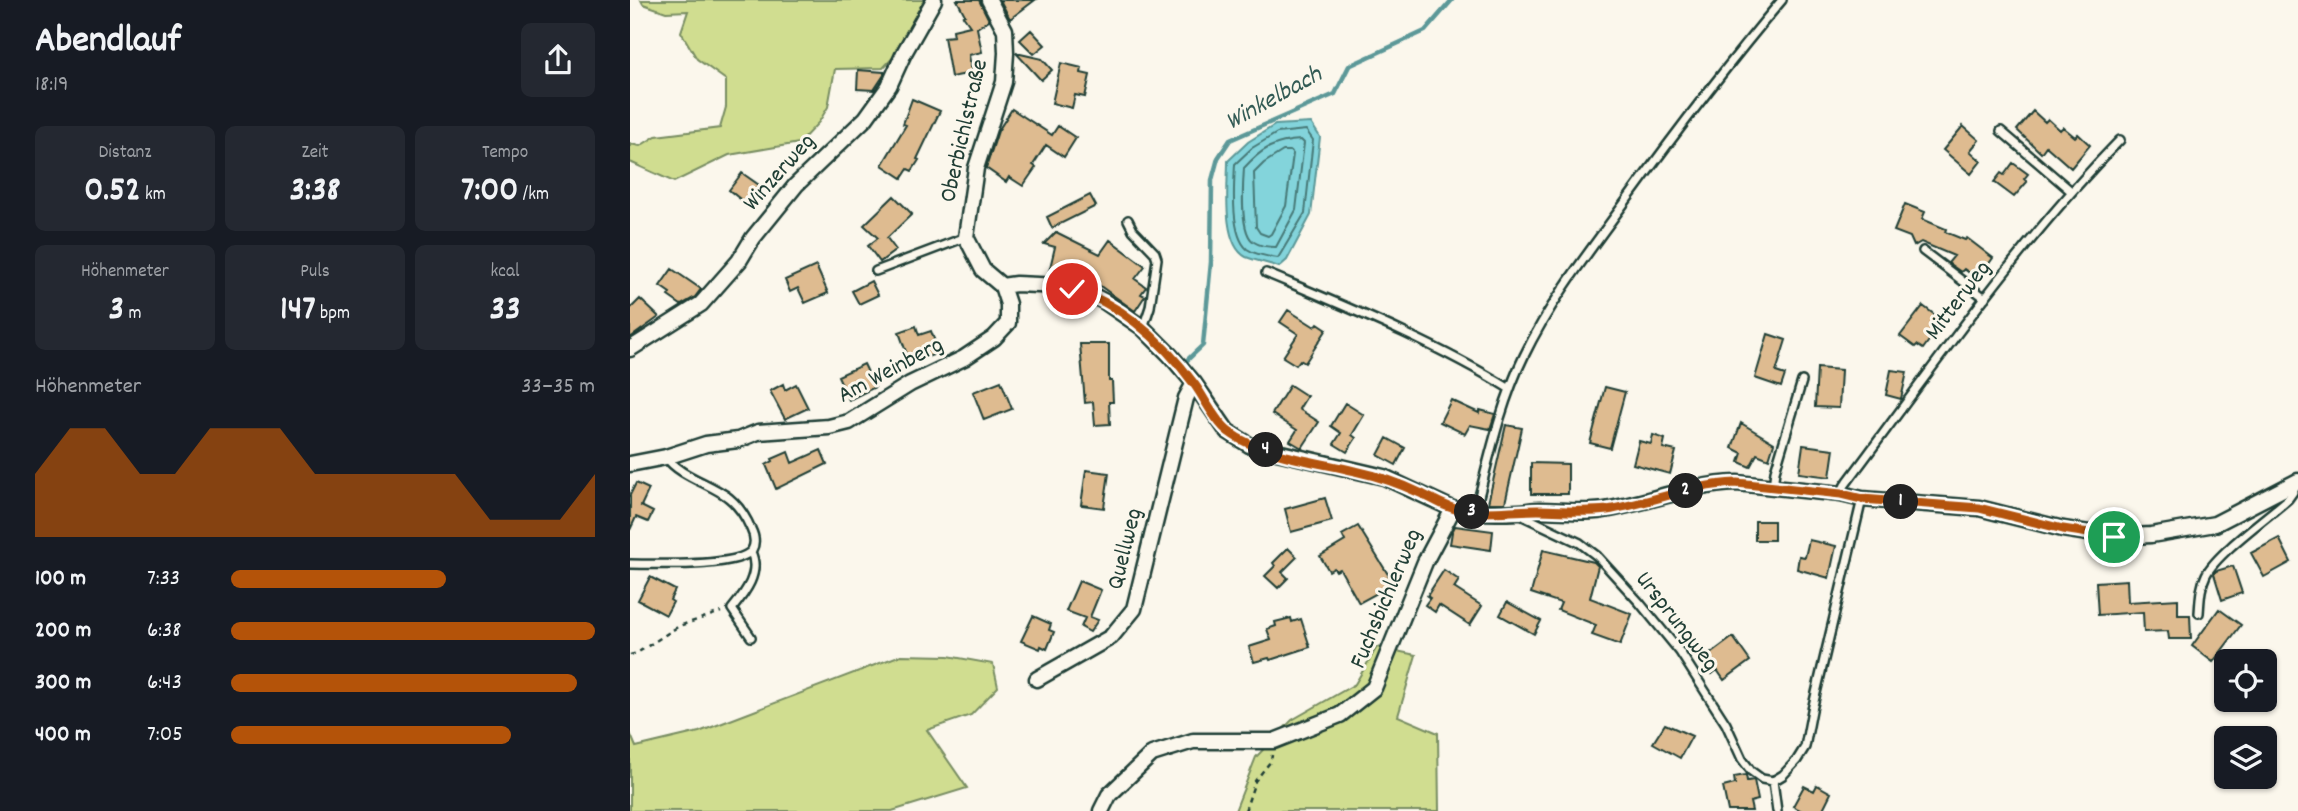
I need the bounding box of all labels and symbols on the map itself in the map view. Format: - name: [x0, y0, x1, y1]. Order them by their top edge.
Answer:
- street label: Oberbichlstraße: [932, 56, 998, 206]
- water label: Winkelbach: [1219, 57, 1330, 141]
- street label: Winzerweg: [736, 127, 824, 219]
- street label: Mitterweg: [1918, 254, 2000, 348]
- pin: [1042, 259, 1102, 319]
- street label: Am Weinberg: [832, 329, 950, 413]
- pin: 4: [1248, 433, 1284, 468]
- pin: 2: [1668, 474, 1704, 508]
- pin: 1: [1884, 484, 1918, 520]
- pin: 3: [1454, 494, 1490, 530]
- street label: Quellweg: [1099, 505, 1153, 593]
- pin: [2084, 507, 2144, 567]
- street label: Fuchsbichlerweg: [1342, 524, 1432, 674]
- street label: Ursprungweg: [1626, 565, 1726, 679]

